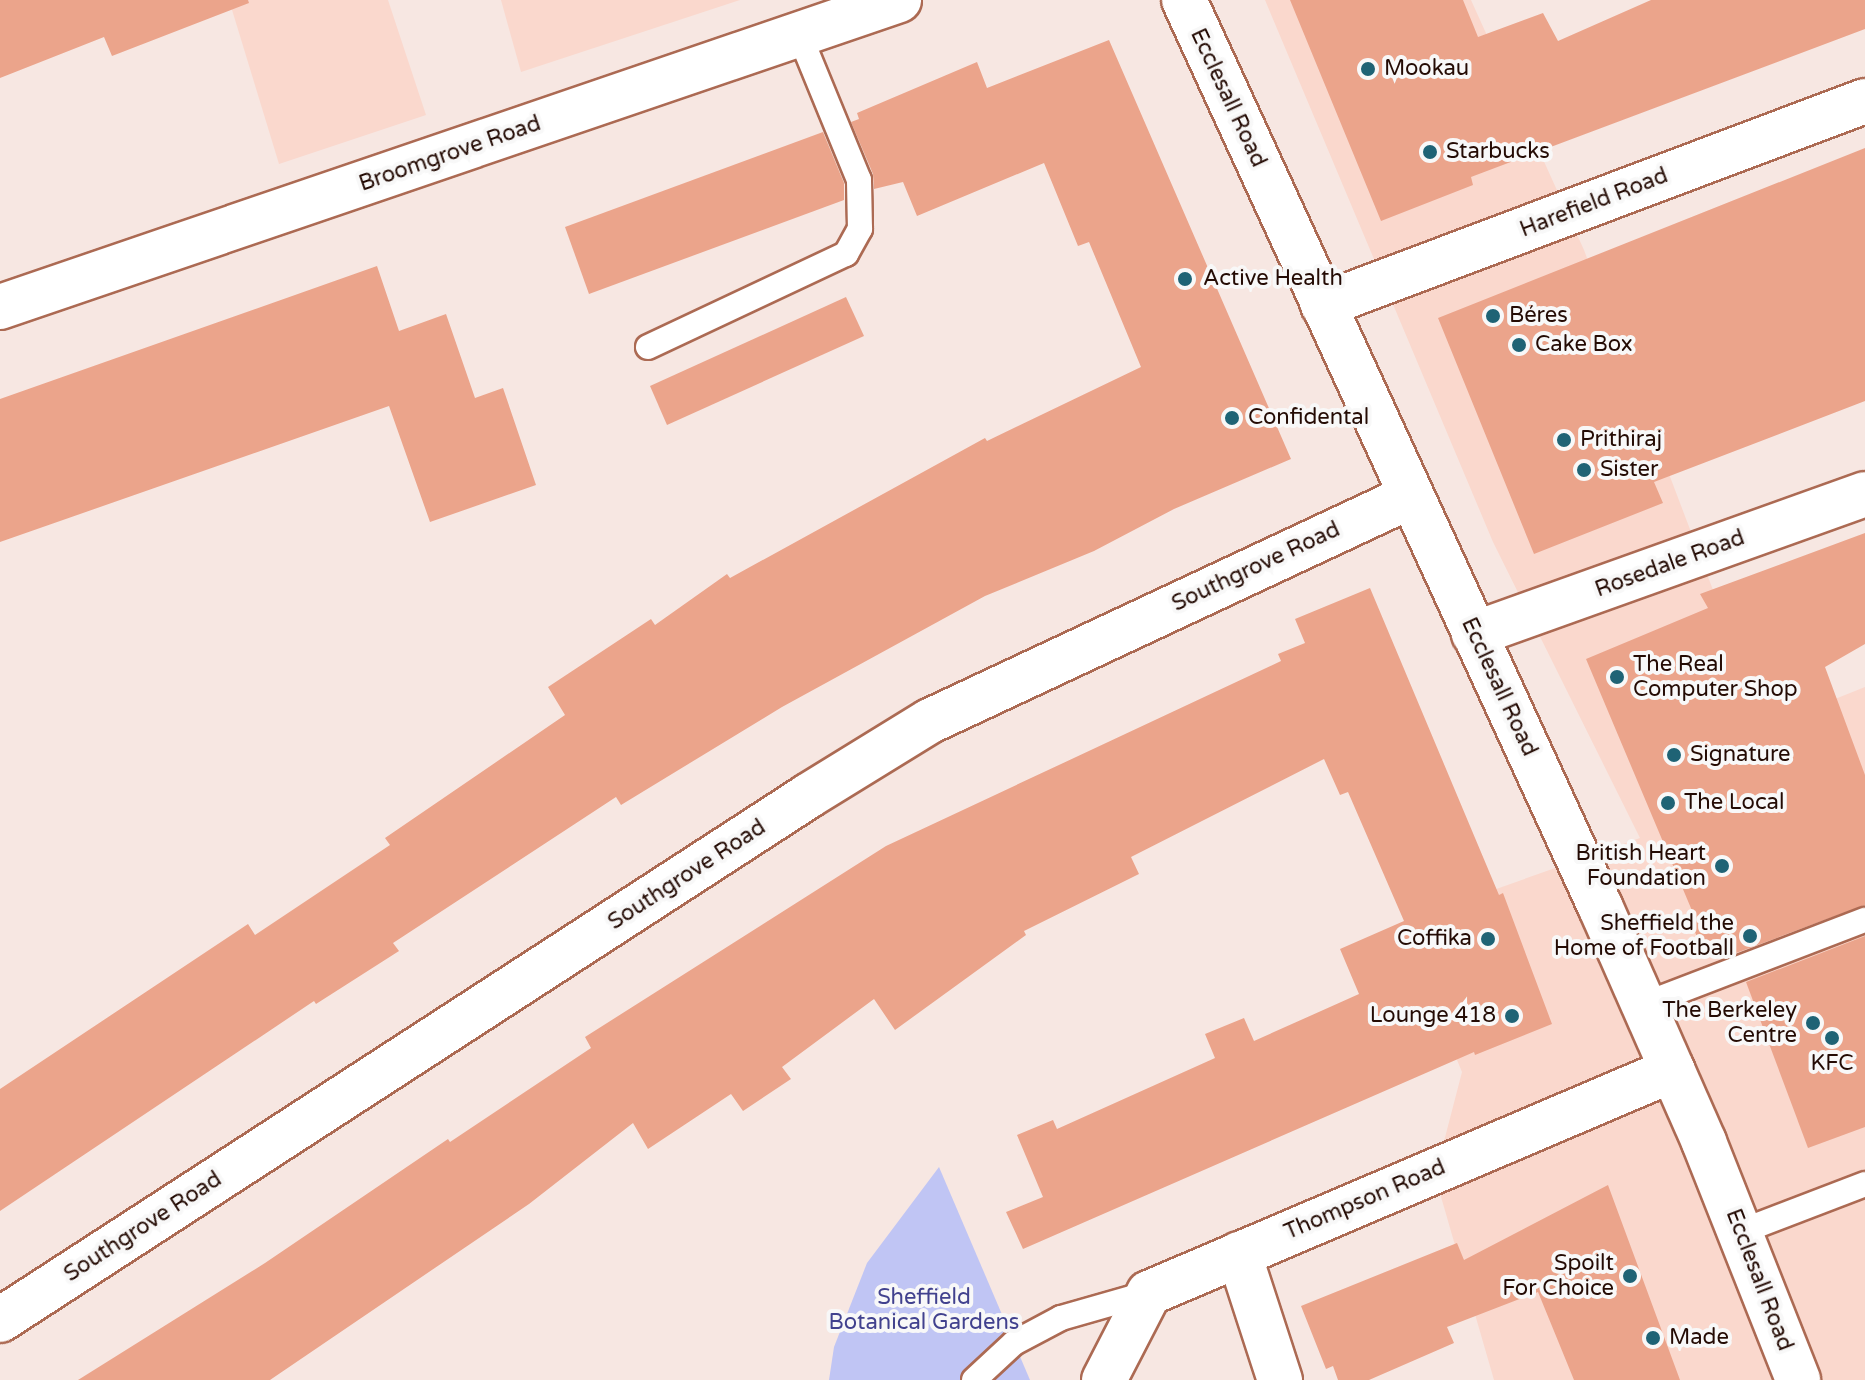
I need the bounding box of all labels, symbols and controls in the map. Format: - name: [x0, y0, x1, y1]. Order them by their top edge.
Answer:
- street label: Ecclesall Road: [1184, 24, 1272, 172]
- place label: Mookau: [1384, 56, 1469, 82]
- marker: Mookau: [1359, 60, 1377, 78]
- street label: Broomgrove Road: [356, 111, 544, 197]
- place label: Starbucks: [1446, 139, 1550, 165]
- marker: Starbucks: [1421, 143, 1439, 161]
- street label: Harefield Road: [1516, 163, 1672, 243]
- place label: Active Health: [1203, 266, 1343, 292]
- marker: Active Health: [1174, 268, 1196, 290]
- place label: Béres: [1509, 303, 1568, 329]
- marker: Béres: [1484, 307, 1502, 325]
- place label: Cake Box: [1535, 332, 1633, 358]
- marker: Cake Box: [1510, 336, 1528, 354]
- place label: Confidental: [1248, 405, 1369, 431]
- marker: Confidental: [1223, 409, 1241, 427]
- place label: Prithiraj: [1580, 427, 1662, 453]
- marker: Prithiraj: [1555, 431, 1573, 449]
- place label: Sister: [1600, 457, 1658, 483]
- marker: Sister: [1575, 461, 1593, 479]
- street label: Southgrove Road: [1168, 517, 1344, 617]
- street label: Rosedale Road: [1592, 525, 1748, 603]
- street label: Ecclesall Road: [1455, 613, 1543, 761]
- place label: The Real Computer Shop: [1633, 651, 1798, 702]
- marker: The Real Computer Shop: [1608, 668, 1626, 686]
- place label: Signature: [1690, 742, 1791, 768]
- marker: Signature: [1665, 746, 1683, 764]
- place label: The Local: [1684, 790, 1784, 816]
- marker: The Local: [1659, 794, 1677, 812]
- street label: Southgrove Road: [603, 814, 771, 936]
- place label: British Heart Foundation: [1575, 840, 1706, 892]
- marker: British Heart Foundation: [1713, 857, 1731, 875]
- place label: Sheffield the Home of Football: [1554, 910, 1734, 962]
- place label: Coffika: [1397, 926, 1472, 952]
- marker: Sheffield the Home of Football: [1741, 927, 1759, 945]
- marker: Coffika: [1479, 930, 1497, 948]
- place label: The Berkeley Centre: [1662, 997, 1797, 1048]
- place label: Lounge 418: [1370, 1003, 1496, 1029]
- marker: Lounge 418: [1503, 1007, 1521, 1025]
- marker: The Berkeley Centre: [1804, 1014, 1822, 1032]
- marker: KFC: [1823, 1029, 1841, 1047]
- place label: KFC: [1811, 1051, 1853, 1077]
- street label: Thompson Road: [1280, 1154, 1450, 1246]
- street label: Southgrove Road: [59, 1166, 227, 1288]
- street label: Ecclesall Road: [1720, 1205, 1798, 1355]
- place label: Spoilt For Choice: [1502, 1250, 1614, 1302]
- marker: Spoilt For Choice: [1621, 1267, 1639, 1285]
- park label: Sheffield Botanical Gardens: [829, 1284, 1019, 1336]
- place label: Made: [1669, 1325, 1729, 1351]
- marker: Made: [1644, 1329, 1662, 1347]

